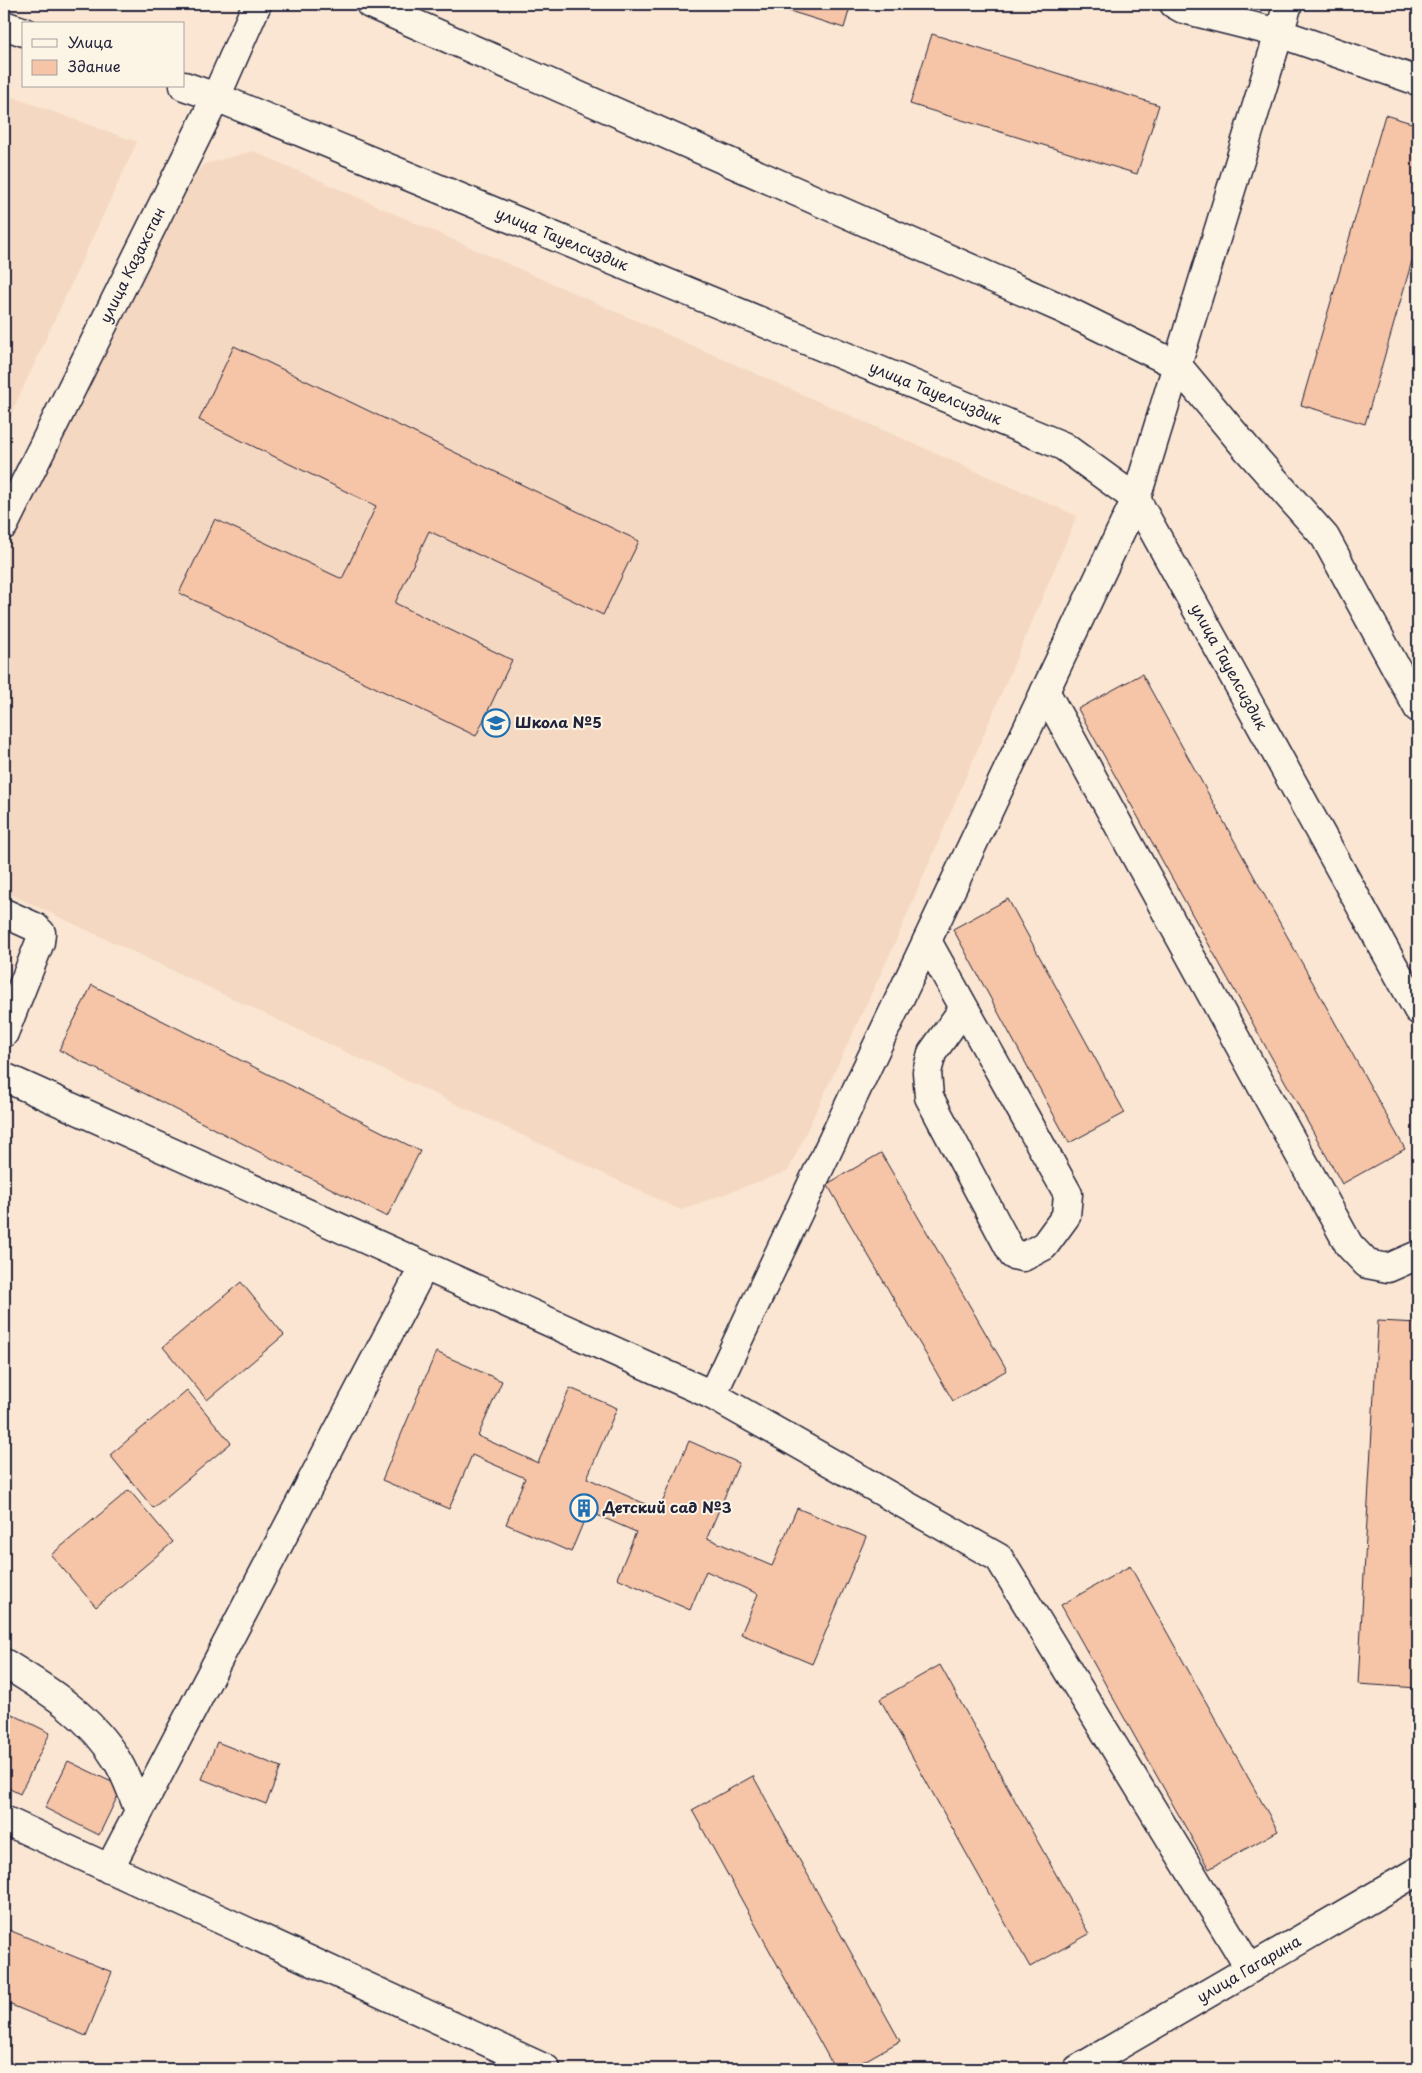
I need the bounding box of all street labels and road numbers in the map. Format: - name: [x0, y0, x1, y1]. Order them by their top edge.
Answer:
- street label: улица Тауелсиздик: [493, 201, 632, 276]
- street label: улица Казахстан: [93, 203, 170, 326]
- street label: улица Тауелсиздик: [866, 354, 1006, 430]
- street label: улица Тауелсиздик: [1186, 599, 1274, 734]
- street label: улица Гагарина: [1192, 1928, 1305, 2007]

